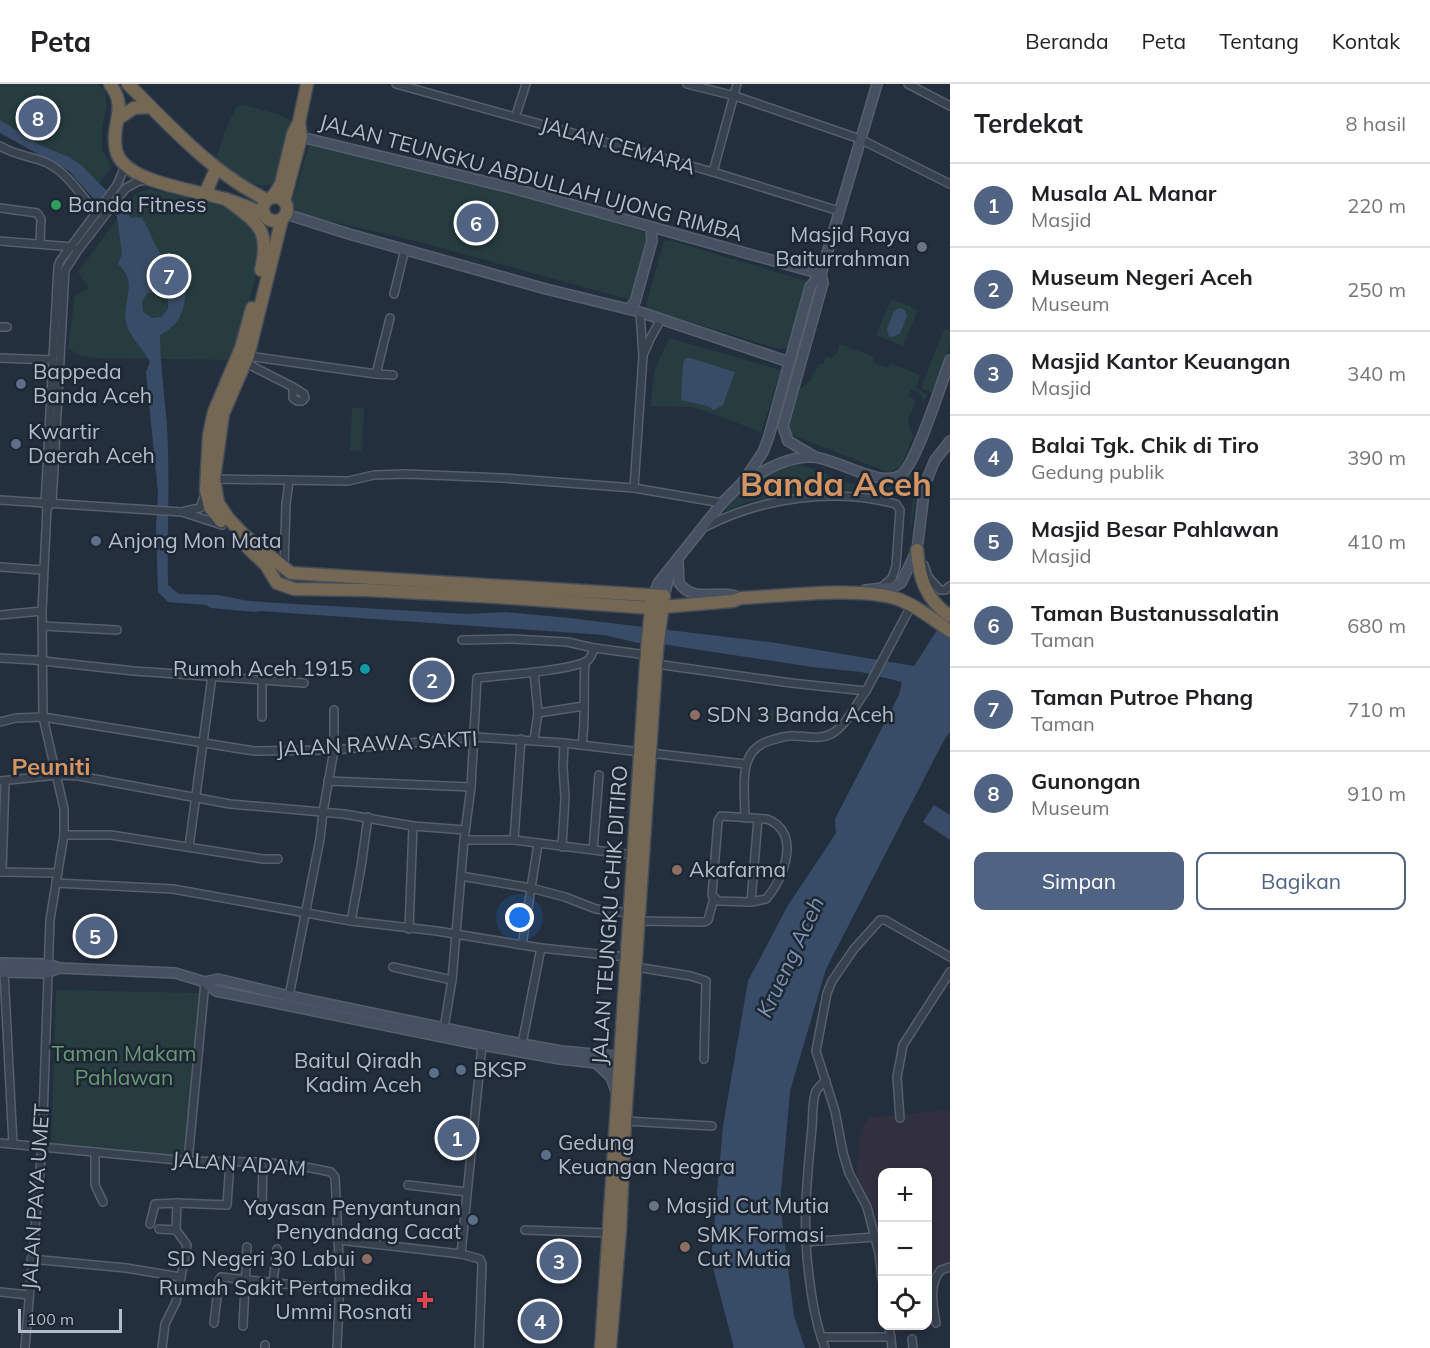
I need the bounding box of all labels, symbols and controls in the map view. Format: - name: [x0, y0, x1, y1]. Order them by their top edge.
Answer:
- text: Peta: [30, 24, 91, 59]
- text: Beranda: [1025, 28, 1109, 54]
- text: Peta: [1142, 28, 1186, 54]
- text: Tentang: [1219, 28, 1299, 54]
- text: Kontak: [1332, 28, 1400, 54]
- pin: 8: [18, 96, 57, 141]
- text: Terdekat: [974, 107, 1083, 140]
- street label: JALAN TEUNGKU ABDULLAH UJONG RIMBA: [317, 108, 746, 246]
- street label: JALAN CEMARA: [538, 111, 699, 180]
- text: 8 hasil: [1346, 111, 1406, 136]
- text: Musala AL Manar: [1031, 179, 1217, 207]
- place label: Banda Fitness: [68, 191, 207, 217]
- text: 1: [988, 193, 1000, 218]
- text: 220 m: [1347, 193, 1406, 218]
- marker: Banda Fitness: [49, 198, 63, 212]
- pin: 6: [456, 200, 496, 246]
- text: Masjid: [1031, 207, 1092, 232]
- place label: Masjid Raya Baiturrahman: [775, 221, 910, 271]
- marker: Masjid Raya Baiturrahman: [915, 240, 929, 254]
- pin: 7: [150, 254, 188, 298]
- text: Museum Negeri Aceh: [1031, 263, 1253, 291]
- text: 2: [988, 277, 1000, 302]
- text: 250 m: [1347, 277, 1406, 302]
- text: Museum: [1031, 291, 1110, 316]
- text: Masjid Kantor Keuangan: [1031, 347, 1290, 375]
- place label: Bappeda Banda Aceh: [33, 358, 152, 408]
- text: 3: [988, 361, 1000, 386]
- text: 340 m: [1347, 361, 1406, 386]
- text: Masjid: [1031, 375, 1092, 400]
- marker: Bappeda Banda Aceh: [14, 377, 28, 391]
- place label: Kwartir Daerah Aceh: [28, 418, 155, 468]
- text: Balai Tgk. Chik di Tiro: [1031, 431, 1259, 459]
- marker: Kwartir Daerah Aceh: [9, 437, 23, 451]
- text: 4: [988, 445, 1000, 470]
- text: 390 m: [1347, 445, 1406, 470]
- text: Gedung publik: [1031, 459, 1164, 484]
- district label: Banda Aceh: [740, 463, 932, 504]
- text: Masjid Besar Pahlawan: [1031, 515, 1279, 543]
- place label: Anjong Mon Mata: [108, 527, 282, 553]
- text: 5: [988, 529, 1000, 554]
- text: 410 m: [1347, 529, 1406, 554]
- marker: Anjong Mon Mata: [89, 534, 103, 548]
- text: Masjid: [1031, 543, 1092, 568]
- text: Taman Bustanussalatin: [1031, 599, 1279, 627]
- text: 6: [988, 613, 1000, 638]
- text: 680 m: [1347, 613, 1406, 638]
- text: Taman: [1031, 627, 1095, 652]
- place label: Rumoh Aceh 1915: [173, 655, 353, 681]
- pin: 2: [412, 658, 452, 702]
- marker: Rumoh Aceh 1915: [358, 662, 372, 676]
- text: Taman Putroe Phang: [1031, 683, 1253, 711]
- text: 7: [988, 697, 1000, 722]
- text: 710 m: [1347, 697, 1406, 722]
- place label: SDN 3 Banda Aceh: [707, 701, 894, 727]
- marker: SDN 3 Banda Aceh: [688, 708, 702, 722]
- text: Taman: [1031, 711, 1095, 736]
- street label: JALAN RAWA SAKTI: [276, 725, 478, 761]
- district label: Peuniti: [12, 751, 90, 781]
- street label: JALAN TEUNGKU CHIK DITIRO: [586, 764, 632, 1065]
- text: Gunongan: [1031, 767, 1141, 795]
- text: 8: [988, 781, 1000, 806]
- text: 910 m: [1347, 781, 1406, 806]
- text: Museum: [1031, 795, 1110, 820]
- button: Simpan: [974, 852, 1184, 910]
- button: Bagikan: [1196, 852, 1406, 910]
- place label: Akafarma: [689, 856, 786, 882]
- marker: Akafarma: [670, 863, 684, 877]
- water label: Krueng Aceh: [750, 892, 830, 1022]
- your location: [505, 903, 534, 932]
- pin: 5: [76, 914, 115, 958]
- park label: Taman Makam Pahlawan: [52, 1040, 196, 1090]
- place label: Baitul Qiradh Kadim Aceh: [294, 1047, 422, 1097]
- place label: BKSP: [473, 1056, 527, 1082]
- marker: BKSP: [454, 1063, 468, 1077]
- marker: Baitul Qiradh Kadim Aceh: [427, 1066, 441, 1080]
- street label: JALAN PAYA UMET: [16, 1103, 55, 1291]
- pin: 1: [438, 1116, 476, 1160]
- place label: Gedung Keuangan Negara: [558, 1129, 735, 1179]
- street label: JALAN ADAM: [171, 1145, 307, 1181]
- marker: Gedung Keuangan Negara: [539, 1148, 553, 1162]
- map controls: [878, 1168, 932, 1330]
- button: +: [878, 1168, 932, 1222]
- place label: Masjid Cut Mutia: [666, 1192, 829, 1218]
- place label: Yayasan Penyantunan Penyandang Cacat: [243, 1194, 461, 1244]
- marker: Masjid Cut Mutia: [647, 1199, 661, 1213]
- marker: Yayasan Penyantunan Penyandang Cacat: [466, 1213, 480, 1227]
- place label: SMK Formasi Cut Mutia: [697, 1221, 824, 1271]
- button: −: [878, 1222, 932, 1276]
- pin: 3: [540, 1238, 578, 1284]
- marker: SMK Formasi Cut Mutia: [678, 1240, 692, 1254]
- place label: SD Negeri 30 Labui: [167, 1245, 355, 1271]
- marker: SD Negeri 30 Labui: [360, 1252, 374, 1266]
- place label: Rumah Sakit Pertamedika Ummi Rosnati: [159, 1274, 412, 1324]
- button: locate: [878, 1276, 932, 1330]
- marker: Rumah Sakit Pertamedika Ummi Rosnati: [416, 1291, 434, 1309]
- pin: 4: [520, 1298, 560, 1344]
- scale bar: [18, 1306, 122, 1334]
- text: 100 m: [27, 1309, 74, 1329]

